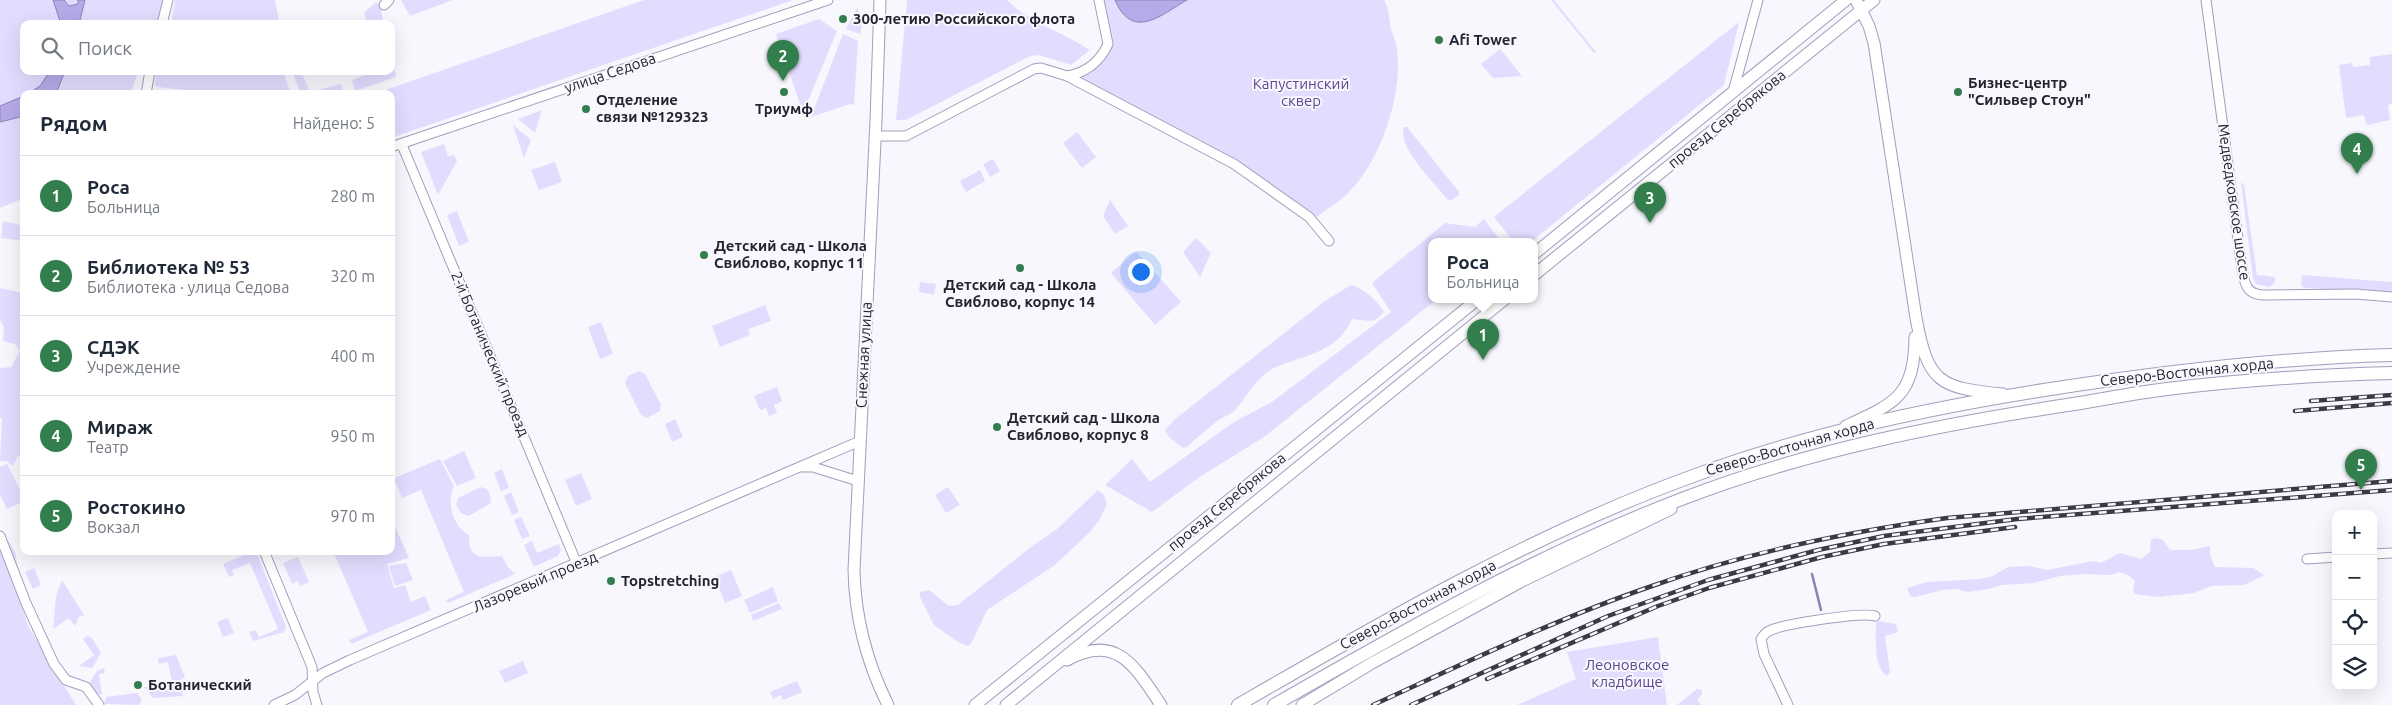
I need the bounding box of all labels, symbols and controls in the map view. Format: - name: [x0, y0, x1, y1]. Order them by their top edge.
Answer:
- place label: 300-летию Российского флота: [853, 10, 1075, 27]
- marker: 300-летию Российского флота: [837, 13, 849, 25]
- search box: [20, 20, 395, 75]
- place label: Afi Tower: [1449, 31, 1518, 48]
- icon: search: [38, 34, 66, 62]
- marker: Afi Tower: [1433, 34, 1445, 46]
- text: Поиск: [78, 37, 132, 59]
- pin: 2: [767, 40, 799, 81]
- street label: улица Седова: [562, 49, 658, 96]
- street label: проезд Серебрякова: [1665, 66, 1789, 171]
- place label: Бизнес-центр "Сильвер Стоун": [1968, 74, 2091, 108]
- park label: Капустинский сквер: [1253, 75, 1349, 109]
- marker: Триумф: [778, 86, 790, 98]
- marker: Бизнес-центр "Сильвер Стоун": [1952, 86, 1964, 98]
- place label: Отделение связи №129323: [596, 91, 708, 125]
- place label: Триумф: [755, 100, 813, 117]
- marker: Отделение связи №129323: [580, 103, 592, 115]
- text: Рядом: [40, 111, 108, 135]
- text: Найдено: 5: [293, 114, 375, 132]
- street label: Медведковское шоссе: [2215, 123, 2254, 281]
- pin: 4: [2341, 133, 2373, 174]
- text: Роса: [87, 176, 130, 198]
- pin: 3: [1634, 182, 1666, 223]
- text: 1: [51, 187, 61, 205]
- text: 280 m: [330, 187, 375, 205]
- text: Больница: [87, 198, 160, 216]
- place label: Детский сад - Школа Свиблово, корпус 11: [714, 237, 867, 271]
- popup: [1428, 238, 1538, 303]
- marker: Детский сад - Школа Свиблово, корпус 11: [698, 249, 710, 261]
- text: Роса: [1446, 251, 1489, 273]
- text: Библиотека № 53: [87, 256, 250, 278]
- your location: [1128, 259, 1154, 285]
- marker: Детский сад - Школа Свиблово, корпус 14: [1014, 262, 1026, 274]
- text: 2: [51, 267, 61, 285]
- text: 320 m: [330, 267, 375, 285]
- street label: 2-й Ботанический проезд: [448, 269, 533, 439]
- text: Больница: [1446, 273, 1520, 291]
- place label: Детский сад - Школа Свиблово, корпус 14: [944, 276, 1096, 310]
- text: Библиотека · улица Седова: [87, 278, 289, 296]
- street label: Снежная улица: [852, 301, 875, 409]
- pin: 1: [1467, 319, 1499, 360]
- text: СДЭК: [87, 336, 140, 358]
- text: 3: [51, 347, 61, 365]
- text: 400 m: [330, 347, 375, 365]
- street label: Северо-Восточная хорда: [2099, 354, 2275, 389]
- text: Учреждение: [87, 358, 181, 376]
- place label: Детский сад - Школа Свиблово, корпус 8: [1007, 409, 1160, 443]
- street label: Северо-Восточная хорда: [1704, 414, 1876, 479]
- text: Мираж: [87, 416, 153, 438]
- marker: Детский сад - Школа Свиблово, корпус 8: [991, 421, 1003, 433]
- text: 4: [51, 427, 61, 445]
- text: 950 m: [330, 427, 375, 445]
- text: Театр: [87, 438, 129, 456]
- street label: проезд Серебрякова: [1165, 449, 1289, 554]
- pin: 5: [2345, 449, 2377, 490]
- text: Ростокино: [87, 496, 186, 518]
- text: 5: [51, 507, 61, 525]
- text: 970 m: [330, 507, 375, 525]
- map controls: [2332, 510, 2377, 690]
- button: +: [2332, 510, 2377, 555]
- text: Вокзал: [87, 518, 140, 536]
- street label: Лазоревый проезд: [470, 548, 600, 615]
- button: −: [2332, 555, 2377, 600]
- street label: Северо-Восточная хорда: [1337, 556, 1499, 653]
- place label: Topstretching: [621, 572, 719, 589]
- marker: Topstretching: [605, 575, 617, 587]
- button: locate: [2332, 600, 2377, 645]
- button: layers: [2332, 645, 2377, 690]
- park label: Леоновское кладбище: [1585, 656, 1669, 690]
- place label: Ботанический: [148, 676, 252, 693]
- marker: Ботанический: [132, 679, 144, 691]

